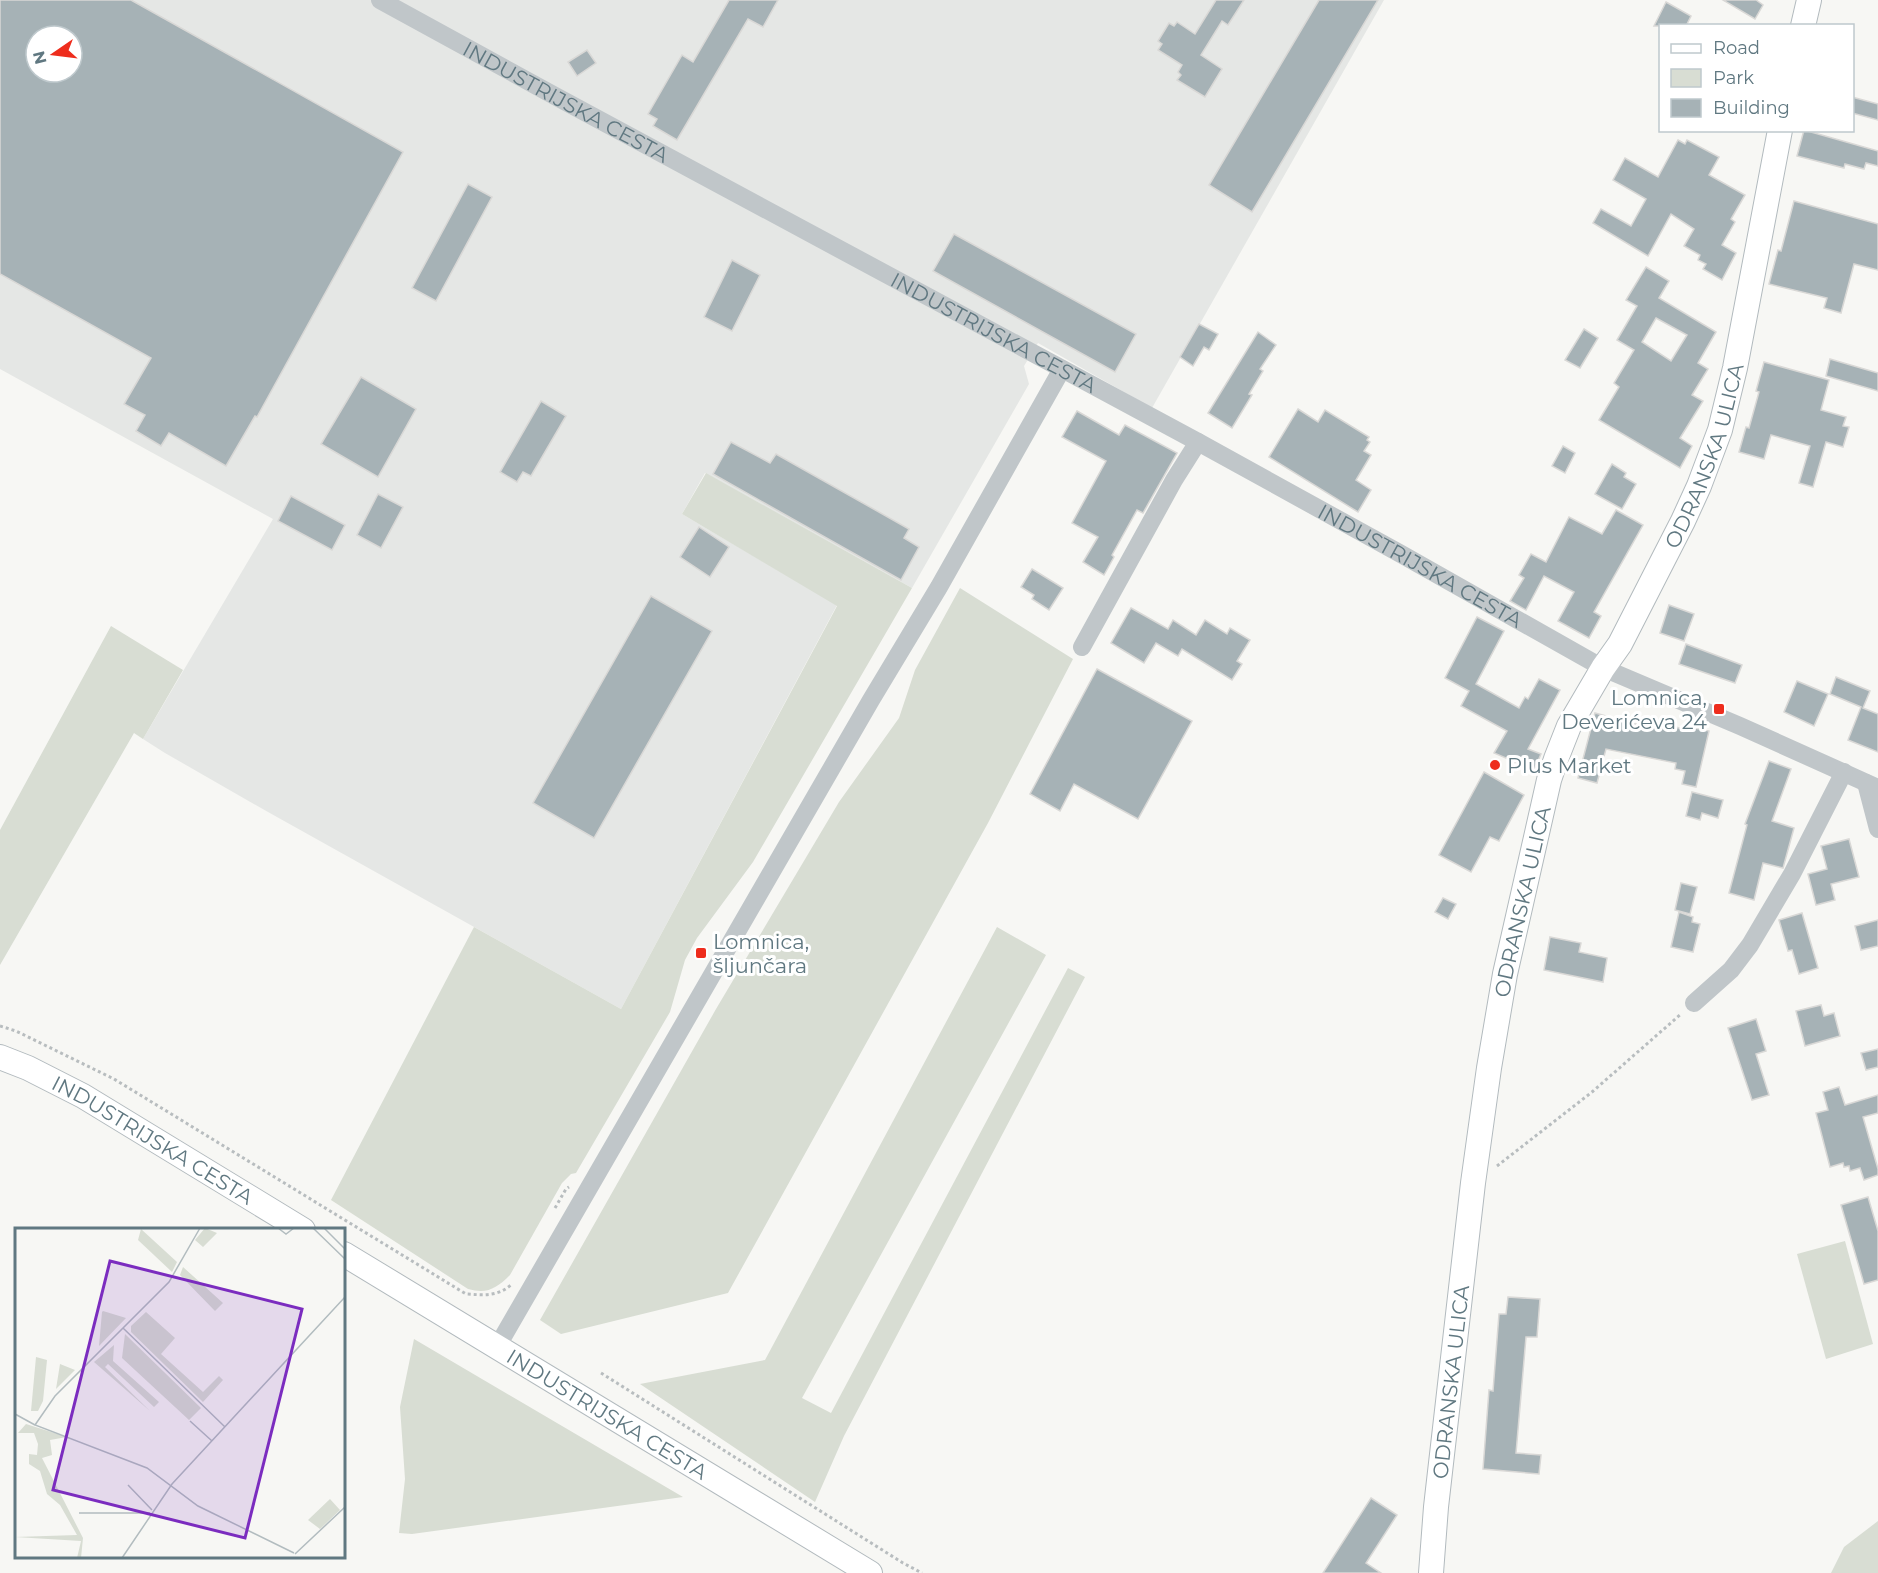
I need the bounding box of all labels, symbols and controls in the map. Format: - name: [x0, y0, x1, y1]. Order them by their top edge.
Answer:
- north arrow: [24, 24, 84, 84]
- legend: [1659, 24, 1854, 132]
- street label: INDUSTRIJSKA CESTA: [459, 36, 674, 168]
- text: Road: [1713, 37, 1760, 59]
- text: N: [29, 49, 51, 66]
- text: Park: [1713, 67, 1754, 89]
- text: Building: [1713, 97, 1790, 119]
- street label: INDUSTRIJSKA CESTA: [887, 267, 1102, 398]
- street label: ODRANSKA ULICA: [1659, 360, 1748, 552]
- street label: INDUSTRIJSKA CESTA: [1314, 498, 1528, 633]
- place label: Lomnica, Deverićeva 24: [1561, 685, 1707, 734]
- marker: Lomnica, Deverićeva 24: [1712, 702, 1726, 716]
- place label: Plus Market: [1507, 753, 1632, 778]
- marker: Plus Market: [1488, 758, 1502, 772]
- street label: ODRANSKA ULICA: [1489, 803, 1555, 999]
- place label: Lomnica, šljunčara: [713, 929, 809, 978]
- marker: Lomnica, šljunčara: [694, 946, 708, 960]
- street label: INDUSTRIJSKA CESTA: [48, 1070, 259, 1210]
- inset map: [15, 1228, 345, 1558]
- street label: ODRANSKA ULICA: [1427, 1283, 1474, 1480]
- street label: INDUSTRIJSKA CESTA: [502, 1343, 713, 1485]

